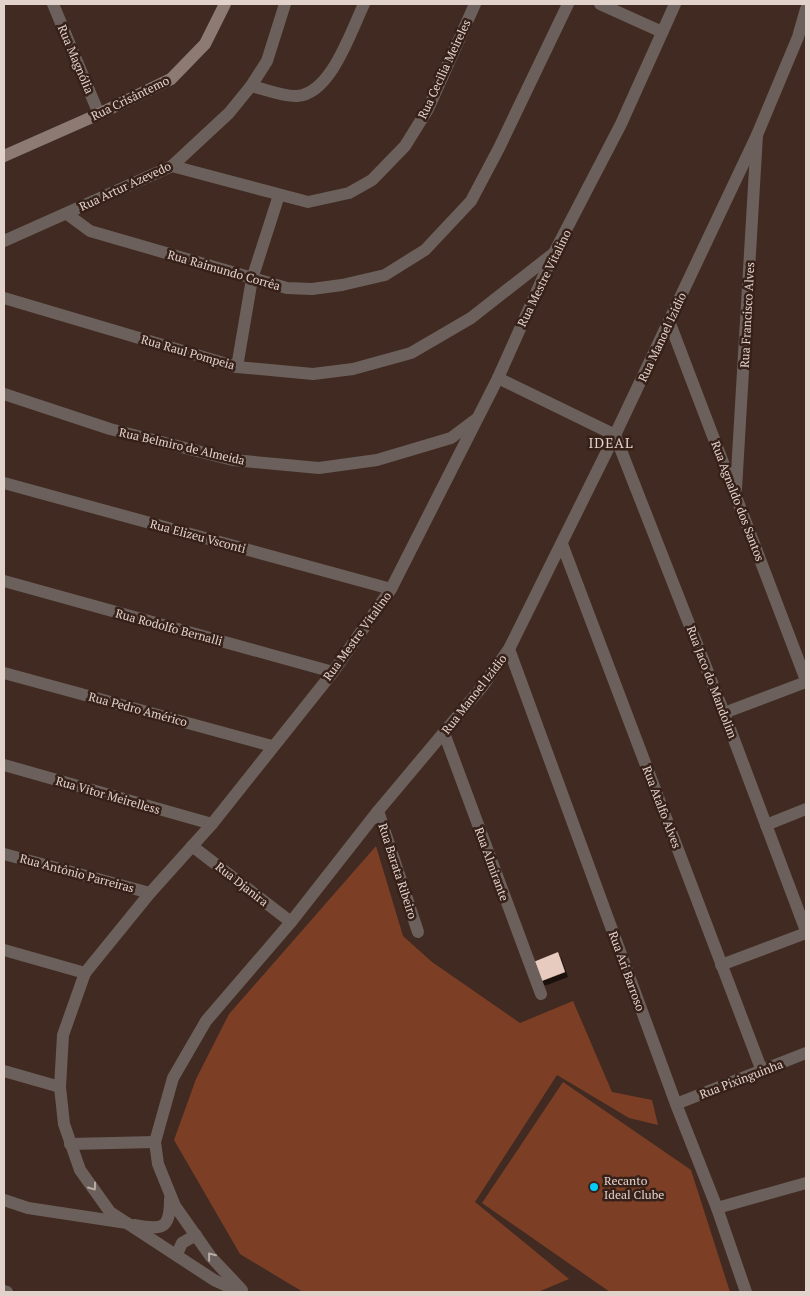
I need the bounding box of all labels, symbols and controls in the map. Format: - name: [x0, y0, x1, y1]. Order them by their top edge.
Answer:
- street label: Rua Cecilia Meireles: [414, 17, 474, 121]
- street label: Rua Magnólia: [55, 22, 97, 96]
- street label: Rua Crisântemo: [88, 72, 172, 123]
- street label: Rua Artur Azevedo: [77, 158, 174, 214]
- street label: Rua Mestre Vitalino: [514, 227, 574, 329]
- street label: Rua Raimundo Corrêa: [166, 247, 282, 293]
- street label: Rua Francisco Alves: [737, 262, 757, 368]
- street label: Rua Manoel Izidio: [635, 290, 689, 384]
- street label: Rua Raul Pompeia: [139, 331, 237, 373]
- street label: Rua Belmiro de Almeida: [118, 424, 246, 468]
- district label: IDEAL: [588, 433, 634, 452]
- street label: Rua Agnaldo dos Santos: [708, 439, 768, 563]
- street label: Rua Elizeu Vsconti: [148, 516, 248, 556]
- street label: Rua Mestre Vitalino: [320, 588, 394, 683]
- street label: Rua Rodolfo Bernalli: [114, 606, 224, 649]
- street label: Rua Jaco do Mandolim: [684, 624, 741, 741]
- street label: Rua Manoel Izidio: [438, 651, 510, 737]
- street label: Rua Pedro Américo: [87, 689, 189, 730]
- street label: Rua Atalfo Alves: [639, 764, 685, 850]
- street label: Rua Vitor Meirelless: [54, 773, 162, 817]
- street label: Rua Barata Ribeiro: [375, 821, 421, 921]
- street label: Rua Almirante: [472, 825, 512, 903]
- street label: Rua Antônio Parreiras: [18, 850, 136, 896]
- street label: Rua Djanira: [213, 859, 271, 909]
- street label: Rua Ari Barroso: [606, 929, 648, 1013]
- street label: Rua Pixinguinha: [697, 1056, 785, 1102]
- place label: Recanto Ideal Clube: [604, 1173, 664, 1202]
- one-way arrow: [87, 1181, 95, 1190]
- marker: Recanto Ideal Clube: [588, 1181, 600, 1193]
- one-way arrow: [209, 1253, 217, 1262]

